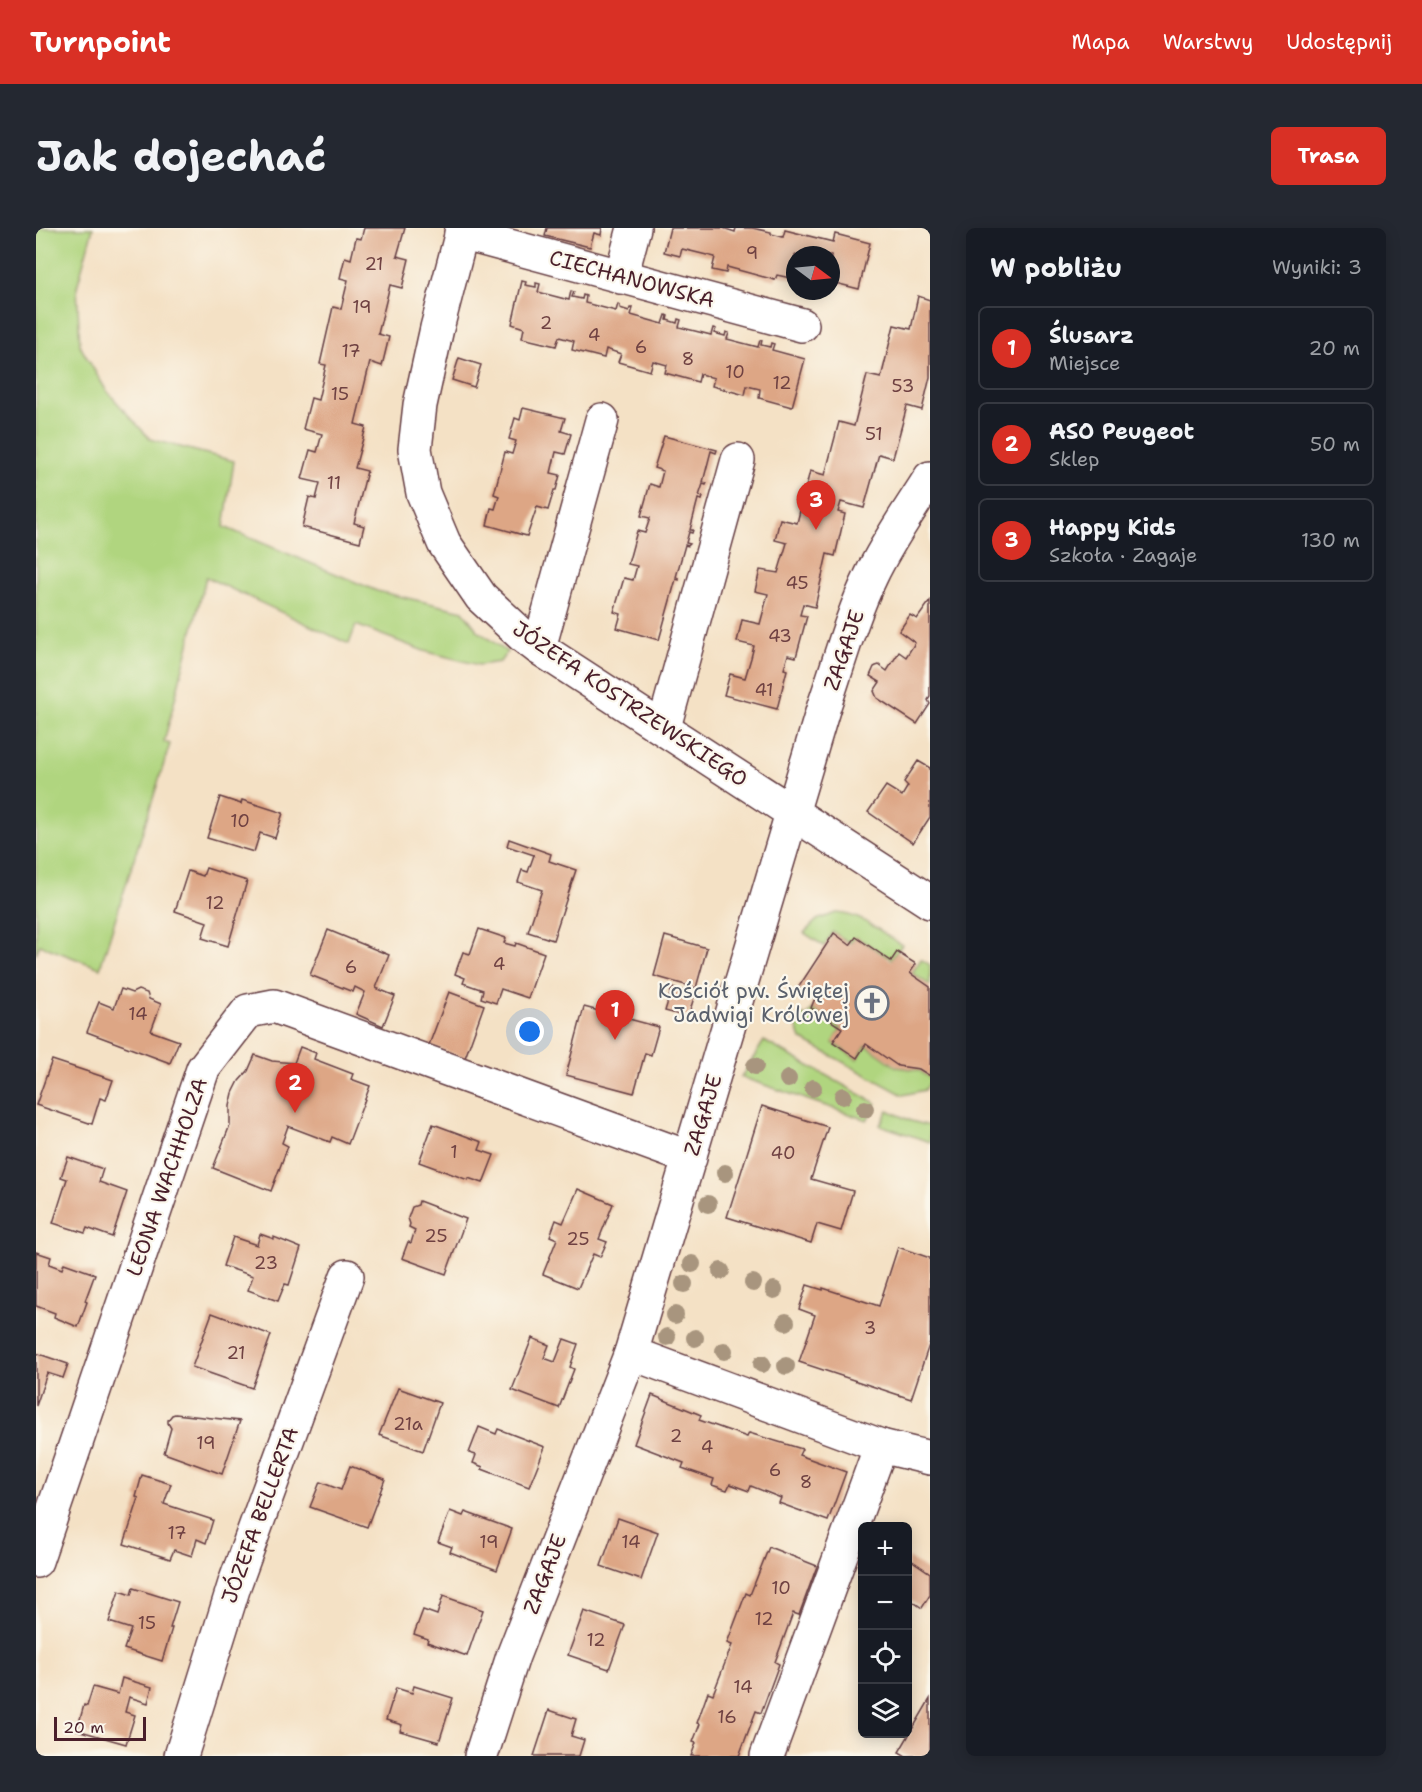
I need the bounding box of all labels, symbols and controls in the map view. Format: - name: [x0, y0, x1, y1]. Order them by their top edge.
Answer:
- text: Turnpoint: [30, 23, 171, 61]
- text: Mapa: [1072, 28, 1130, 56]
- text: Warstwy: [1163, 28, 1253, 56]
- text: Udostępnij: [1286, 28, 1392, 56]
- button: Trasa: [1271, 127, 1386, 185]
- text: Jak dojechać: [36, 128, 326, 184]
- house number: 9: [746, 241, 758, 265]
- street label: CIECHANOWSKA: [546, 243, 718, 315]
- north arrow: [786, 246, 840, 300]
- text: W pobliżu: [990, 250, 1122, 285]
- house number: 21: [364, 252, 384, 276]
- text: Wyniki: 3: [1272, 254, 1362, 280]
- house number: 19: [352, 295, 372, 319]
- house number: 2: [540, 311, 552, 335]
- text: Ślusarz: [1049, 321, 1134, 350]
- house number: 4: [588, 323, 600, 347]
- house number: 6: [635, 335, 647, 359]
- text: 1: [1007, 335, 1016, 361]
- text: 20 m: [1309, 335, 1360, 361]
- house number: 17: [341, 339, 361, 363]
- house number: 8: [682, 347, 694, 371]
- text: Miejsce: [1049, 350, 1120, 376]
- house number: 10: [725, 360, 745, 384]
- house number: 12: [772, 371, 792, 395]
- house number: 53: [892, 374, 914, 398]
- house number: 15: [331, 382, 349, 406]
- text: ASO Peugeot: [1049, 417, 1194, 446]
- house number: 51: [865, 422, 883, 446]
- text: 2: [1005, 431, 1019, 457]
- text: 50 m: [1310, 431, 1360, 457]
- text: Sklep: [1049, 446, 1100, 472]
- house number: 11: [327, 471, 341, 495]
- pin: 3: [796, 480, 836, 530]
- text: Happy Kids: [1049, 513, 1176, 542]
- text: 3: [1005, 527, 1019, 553]
- text: 130 m: [1301, 527, 1360, 553]
- text: Szkoła · Zagaje: [1049, 542, 1197, 568]
- house number: 45: [785, 571, 809, 595]
- street label: ZAGAJE: [817, 606, 871, 694]
- street label: JÓZEFA KOSTRZEWSKIEGO: [507, 614, 754, 793]
- house number: 43: [768, 624, 792, 648]
- house number: 41: [754, 678, 774, 702]
- house number: 10: [230, 809, 250, 833]
- house number: 12: [205, 891, 225, 915]
- house number: 4: [493, 952, 505, 976]
- house number: 6: [345, 955, 357, 979]
- place label: Kościół pw. Świętej Jadwigi Królowej: [658, 976, 849, 1029]
- church icon: Kościół pw. Świętej Jadwigi Królowej: [854, 985, 890, 1021]
- pin: 1: [596, 990, 634, 1040]
- house number: 14: [128, 1002, 148, 1026]
- your location: [515, 1017, 544, 1046]
- pin: 2: [276, 1064, 314, 1113]
- street label: ZAGAJE: [677, 1071, 729, 1159]
- street label: LEONA WACHHOLZA: [120, 1074, 214, 1280]
- house number: 1: [450, 1140, 458, 1164]
- house number: 40: [770, 1141, 796, 1165]
- house number: 25: [424, 1224, 448, 1248]
- house number: 25: [566, 1227, 590, 1251]
- house number: 23: [254, 1251, 278, 1275]
- house number: 3: [864, 1316, 876, 1340]
- house number: 21: [226, 1341, 246, 1365]
- house number: 21a: [393, 1412, 423, 1436]
- street label: JÓZEFA BELLERTA: [214, 1423, 305, 1607]
- house number: 2: [670, 1424, 682, 1448]
- house number: 19: [196, 1431, 216, 1455]
- house number: 4: [701, 1435, 713, 1459]
- house number: 6: [769, 1458, 781, 1482]
- house number: 8: [800, 1470, 812, 1494]
- house number: 17: [167, 1521, 187, 1545]
- map controls: [858, 1522, 912, 1738]
- button: +: [858, 1522, 912, 1576]
- house number: 19: [479, 1530, 499, 1554]
- street label: ZAGAJE: [517, 1530, 573, 1618]
- house number: 14: [621, 1530, 641, 1554]
- house number: 10: [771, 1576, 791, 1600]
- button: −: [858, 1576, 912, 1630]
- house number: 12: [754, 1607, 774, 1631]
- house number: 15: [138, 1611, 156, 1635]
- house number: 12: [586, 1628, 606, 1652]
- button: locate: [858, 1630, 912, 1684]
- house number: 14: [733, 1675, 753, 1699]
- button: layers: [858, 1684, 912, 1738]
- house number: 16: [717, 1705, 737, 1729]
- scale bar: [54, 1714, 146, 1742]
- text: 20 m: [63, 1717, 104, 1738]

